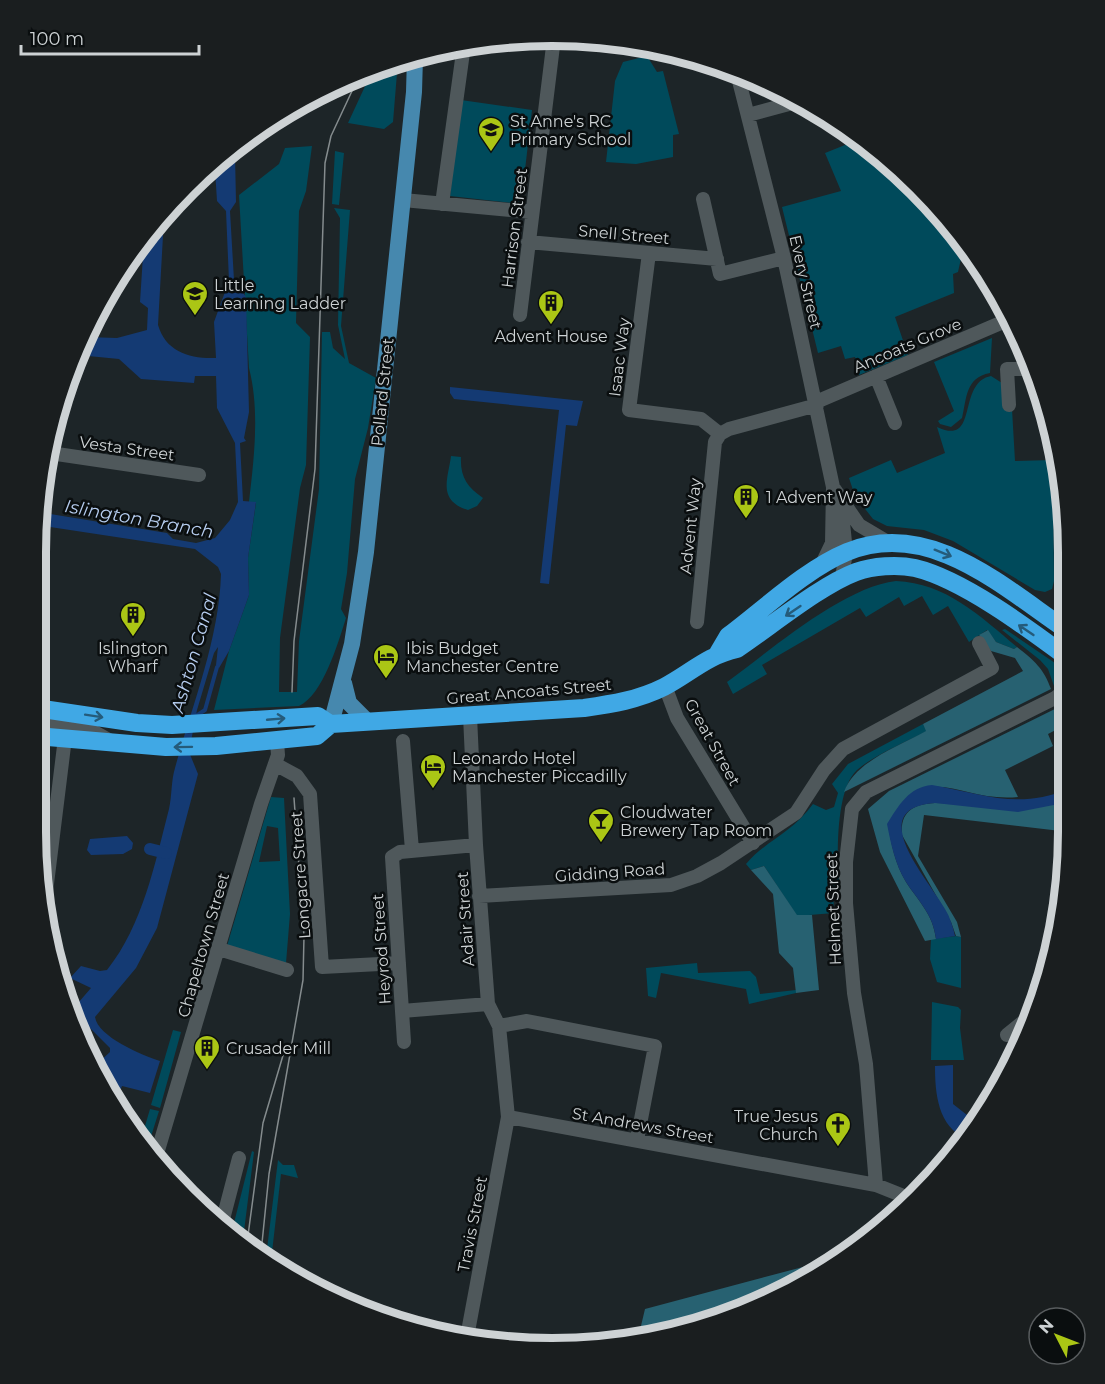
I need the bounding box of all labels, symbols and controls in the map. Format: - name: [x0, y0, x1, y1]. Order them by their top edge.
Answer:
- scale bar: [21, 18, 200, 56]
- text: 100 m: [30, 28, 84, 50]
- place label: St Anne's RC Primary School: [510, 112, 631, 149]
- school or university icon: St Anne's RC Primary School: [476, 115, 506, 153]
- street label: Harrison Street: [498, 167, 531, 289]
- street label: Snell Street: [578, 221, 671, 248]
- street label: Every Street: [785, 233, 826, 332]
- place label: Little Learning Ladder: [214, 276, 346, 313]
- school or university icon: Little Learning Ladder: [180, 279, 210, 317]
- building icon: Advent House: [536, 288, 566, 326]
- street label: Ancoats Grove: [850, 314, 964, 377]
- street label: Isaac Way: [605, 316, 634, 398]
- place label: Advent House: [494, 327, 608, 346]
- street label: Pollard Street: [367, 336, 398, 447]
- street label: Vesta Street: [78, 432, 176, 465]
- street label: Advent Way: [676, 477, 705, 575]
- building icon: 1 Advent Way: [731, 482, 761, 520]
- place label: 1 Advent Way: [766, 488, 873, 507]
- water label: Islington Branch: [63, 495, 215, 543]
- one-way arrow: [933, 548, 951, 559]
- water label: Ashton Canal: [166, 591, 222, 716]
- building icon: Islington Wharf: [118, 600, 148, 638]
- one-way arrow: [786, 605, 802, 617]
- one-way arrow: [1018, 623, 1035, 635]
- place label: Islington Wharf: [98, 639, 168, 676]
- place label: Ibis Budget Manchester Centre: [406, 639, 559, 676]
- hotel icon: Ibis Budget Manchester Centre: [371, 642, 401, 680]
- street label: Great Ancoats Street: [446, 675, 613, 708]
- street label: Great Street: [681, 695, 745, 789]
- one-way arrow: [84, 711, 104, 722]
- one-way arrow: [265, 713, 285, 724]
- one-way arrow: [173, 741, 193, 753]
- place label: Leonardo Hotel Manchester Piccadilly: [452, 749, 627, 786]
- hotel icon: Leonardo Hotel Manchester Piccadilly: [418, 752, 448, 790]
- place label: Cloudwater Brewery Tap Room: [620, 803, 772, 840]
- bar icon: Cloudwater Brewery Tap Room: [586, 806, 616, 844]
- street label: Longacre Street: [287, 810, 314, 939]
- street label: Helmet Street: [822, 852, 845, 966]
- street label: Gidding Road: [554, 859, 666, 886]
- street label: Chapeltown Street: [174, 870, 233, 1020]
- street label: Adair Street: [453, 870, 478, 967]
- street label: Heyrod Street: [368, 892, 395, 1005]
- building icon: Crusader Mill: [192, 1033, 222, 1071]
- place label: Crusader Mill: [226, 1039, 331, 1058]
- street label: St Andrews Street: [570, 1104, 716, 1147]
- place label: True Jesus Church: [734, 1107, 818, 1144]
- church icon: True Jesus Church: [823, 1110, 853, 1148]
- street label: Travis Street: [454, 1174, 491, 1274]
- north arrow: [1027, 1306, 1087, 1366]
- text: N: [1035, 1315, 1058, 1337]

